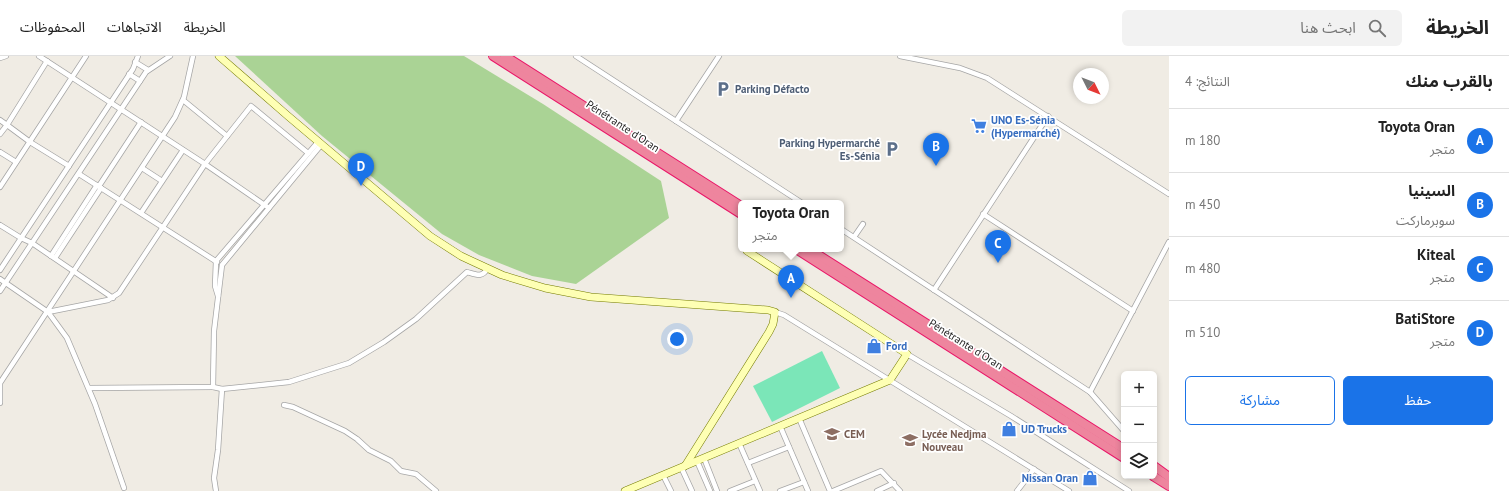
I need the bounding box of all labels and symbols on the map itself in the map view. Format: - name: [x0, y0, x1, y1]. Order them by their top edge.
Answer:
- north arrow: [1073, 68, 1109, 104]
- parking icon: Parking Défacto: [714, 80, 732, 98]
- place label: Parking Défacto: [735, 82, 810, 96]
- street label: Pénétrante d'Oran: [584, 97, 662, 155]
- place label: UNO Es-Sénia (Hypermarché): [991, 113, 1060, 140]
- supermarket icon: UNO Es-Sénia (Hypermarché): [970, 117, 988, 135]
- pin: B: [923, 133, 949, 166]
- place label: Parking Hypermarché Es-Sénia: [779, 136, 880, 163]
- parking icon: Parking Hypermarché Es-Sénia: [883, 140, 901, 158]
- pin: D: [348, 153, 374, 186]
- pin: C: [985, 230, 1011, 263]
- pin: A: [778, 265, 804, 298]
- street label: Pénétrante d'Oran: [926, 316, 1006, 372]
- your location: [667, 329, 687, 349]
- shop icon: Ford: [865, 337, 883, 355]
- place label: Ford: [886, 339, 907, 353]
- shop icon: UD Trucks: [1000, 420, 1018, 438]
- place label: UD Trucks: [1021, 422, 1067, 436]
- school or university icon: CEM: [823, 425, 841, 443]
- place label: CEM: [844, 427, 865, 441]
- place label: Lycée Nedjma Nouveau: [922, 427, 986, 454]
- school or university icon: Lycée Nedjma Nouveau: [901, 431, 919, 449]
- shop icon: Nissan Oran: [1081, 469, 1099, 487]
- place label: Nissan Oran: [1022, 471, 1078, 485]

